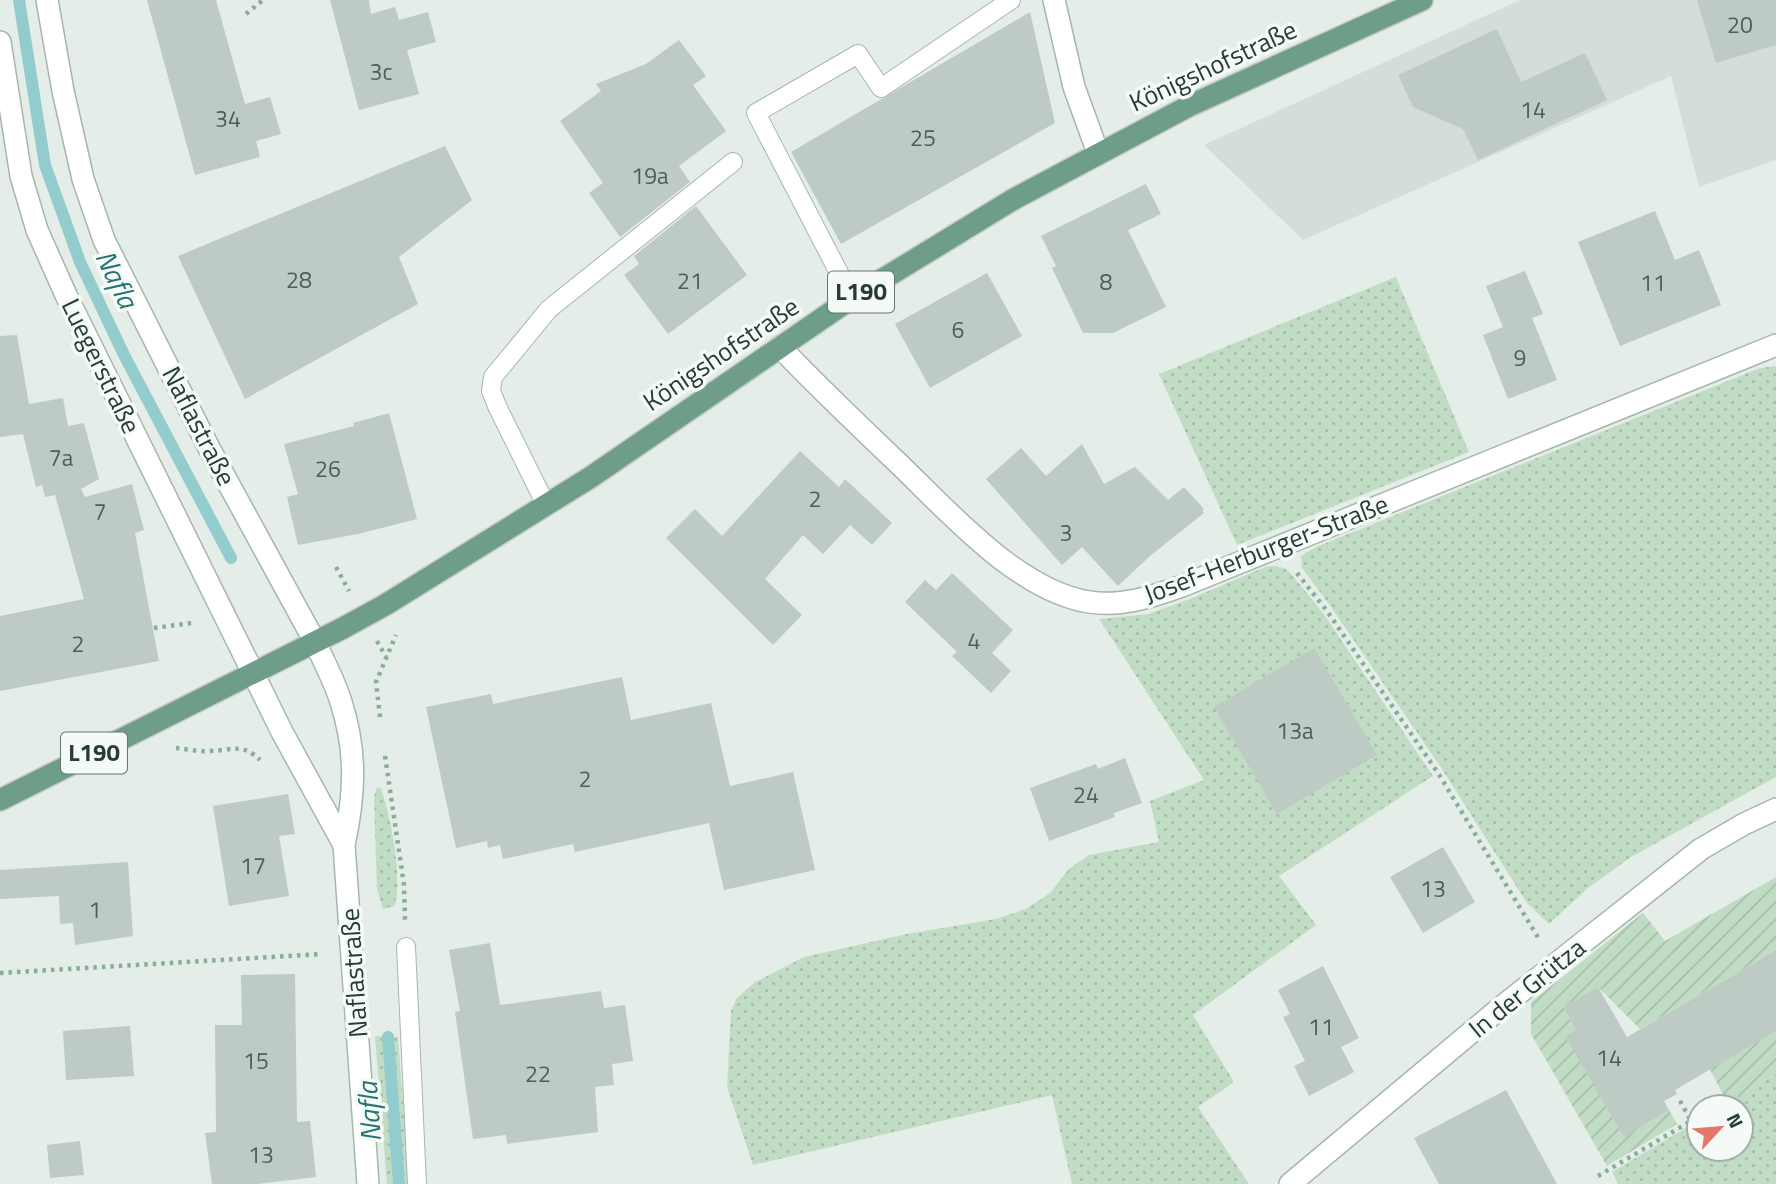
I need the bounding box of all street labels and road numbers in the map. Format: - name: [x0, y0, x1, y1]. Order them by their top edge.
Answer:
- street label: Königshofstraße: [1123, 10, 1303, 121]
- road number: L190: [828, 272, 894, 312]
- street label: Königshofstraße: [635, 287, 807, 420]
- street label: Luegerstraße: [52, 292, 151, 440]
- street label: Naflastraße: [153, 359, 246, 492]
- street label: Josef-Herburger-Straße: [1138, 484, 1394, 613]
- road number: L190: [61, 732, 127, 774]
- street label: Naflastraße: [330, 907, 377, 1039]
- street label: In der Grütza: [1460, 928, 1594, 1047]

